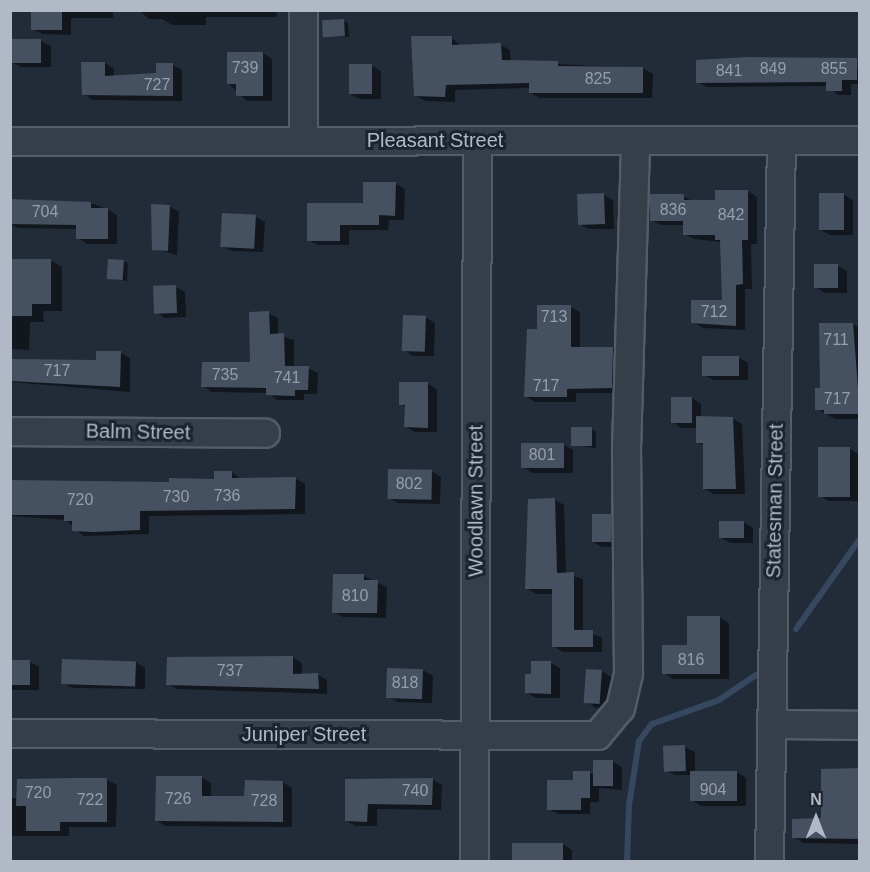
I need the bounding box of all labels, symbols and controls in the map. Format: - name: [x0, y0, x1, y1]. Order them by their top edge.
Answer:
- house number: 739: [232, 58, 258, 78]
- house number: 849: [760, 59, 786, 79]
- house number: 855: [821, 59, 847, 79]
- house number: 841: [716, 61, 742, 81]
- house number: 825: [585, 69, 611, 89]
- house number: 727: [144, 75, 170, 95]
- street label: Pleasant Street: [367, 128, 503, 152]
- house number: 836: [660, 200, 686, 220]
- house number: 704: [32, 202, 58, 222]
- house number: 842: [718, 205, 744, 225]
- house number: 712: [701, 302, 727, 322]
- house number: 713: [541, 307, 567, 327]
- house number: 711: [823, 330, 849, 350]
- house number: 717: [44, 361, 70, 381]
- house number: 735: [212, 365, 238, 385]
- house number: 741: [274, 368, 300, 388]
- house number: 717: [533, 376, 559, 396]
- house number: 717: [824, 389, 850, 409]
- street label: Balm Street: [86, 419, 190, 445]
- street label: Statesman Street: [762, 424, 788, 578]
- street label: Woodlawn Street: [464, 425, 488, 577]
- house number: 801: [529, 445, 555, 465]
- house number: 802: [396, 474, 422, 494]
- house number: 736: [214, 486, 240, 506]
- house number: 730: [163, 487, 189, 507]
- house number: 720: [67, 490, 93, 510]
- house number: 810: [342, 586, 368, 606]
- house number: 816: [678, 650, 704, 670]
- house number: 737: [217, 661, 243, 681]
- house number: 818: [392, 673, 418, 693]
- street label: Juniper Street: [242, 722, 366, 746]
- house number: 904: [700, 780, 726, 800]
- house number: 740: [402, 781, 428, 801]
- house number: 720: [25, 783, 51, 803]
- north arrow: [786, 788, 846, 848]
- house number: 726: [165, 789, 191, 809]
- house number: 722: [77, 790, 103, 810]
- house number: 728: [251, 791, 277, 811]
- text: N: [810, 791, 822, 808]

